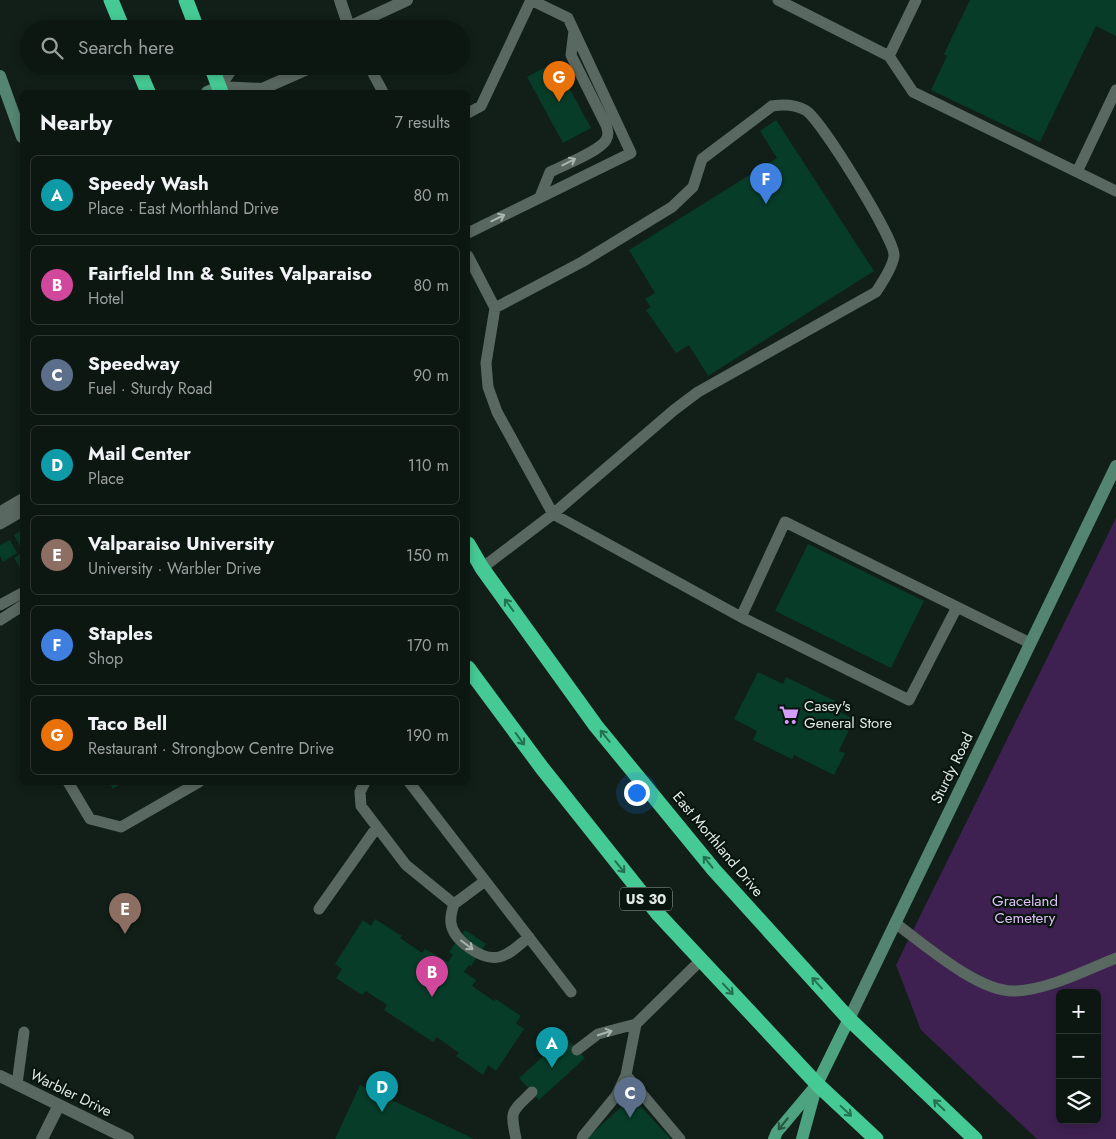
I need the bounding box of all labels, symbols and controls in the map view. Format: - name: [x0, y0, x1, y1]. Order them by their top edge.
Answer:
- search box: [20, 20, 470, 75]
- icon: search: [38, 34, 66, 62]
- text: Search here: [78, 34, 174, 61]
- pin: G: [543, 61, 575, 102]
- text: Nearby: [40, 108, 112, 138]
- text: 7 results: [394, 111, 450, 134]
- one-way arrow: [562, 157, 577, 167]
- pin: F: [750, 163, 782, 204]
- text: Speedy Wash: [88, 170, 209, 197]
- text: A: [51, 184, 63, 207]
- text: 80 m: [413, 184, 449, 207]
- text: Place · East Morthland Drive: [88, 197, 279, 220]
- one-way arrow: [490, 213, 505, 222]
- text: Fairfield Inn & Suites Valparaiso: [88, 260, 372, 287]
- text: B: [52, 274, 62, 297]
- text: 80 m: [413, 274, 449, 297]
- text: Hotel: [88, 287, 124, 310]
- text: Speedway: [88, 350, 180, 377]
- text: C: [51, 364, 63, 387]
- text: 90 m: [413, 364, 449, 387]
- text: Fuel · Sturdy Road: [88, 377, 212, 400]
- text: Mail Center: [88, 440, 191, 467]
- text: D: [51, 454, 63, 477]
- text: 110 m: [408, 454, 449, 477]
- text: Place: [88, 467, 124, 490]
- text: Valparaiso University: [88, 530, 274, 557]
- text: E: [52, 544, 62, 567]
- text: 150 m: [406, 544, 449, 567]
- text: University · Warbler Drive: [88, 557, 261, 580]
- one-way arrow: [504, 598, 514, 612]
- text: Staples: [88, 620, 153, 647]
- text: F: [53, 634, 61, 657]
- text: 170 m: [407, 634, 449, 657]
- text: Shop: [88, 647, 123, 670]
- place label: Casey's General Store: [804, 695, 892, 734]
- supermarket icon: Casey's General Store: [778, 704, 800, 726]
- text: Taco Bell: [88, 710, 167, 737]
- text: G: [50, 724, 64, 747]
- text: 190 m: [406, 724, 449, 747]
- street label: Sturdy Road: [925, 729, 979, 807]
- one-way arrow: [600, 730, 611, 743]
- one-way arrow: [515, 732, 525, 746]
- text: Restaurant · Strongbow Centre Drive: [88, 737, 334, 760]
- your location: [624, 780, 650, 806]
- street label: East Morthland Drive: [667, 787, 769, 902]
- one-way arrow: [703, 856, 714, 869]
- one-way arrow: [615, 860, 626, 873]
- road number: US 30: [620, 888, 672, 911]
- park label: Graceland Cemetery: [992, 890, 1058, 929]
- pin: E: [109, 893, 141, 934]
- one-way arrow: [461, 939, 474, 950]
- pin: B: [416, 956, 448, 997]
- one-way arrow: [811, 976, 823, 989]
- one-way arrow: [722, 982, 734, 995]
- map controls: [1056, 989, 1101, 1124]
- button: +: [1056, 989, 1101, 1034]
- pin: A: [536, 1027, 568, 1068]
- one-way arrow: [596, 1027, 612, 1037]
- button: −: [1056, 1034, 1101, 1079]
- street label: Warbler Drive: [26, 1064, 116, 1122]
- pin: D: [366, 1071, 398, 1112]
- pin: C: [614, 1077, 646, 1118]
- button: layers: [1056, 1079, 1101, 1124]
- one-way arrow: [933, 1099, 946, 1111]
- one-way arrow: [840, 1105, 853, 1117]
- one-way arrow: [778, 1118, 789, 1131]

